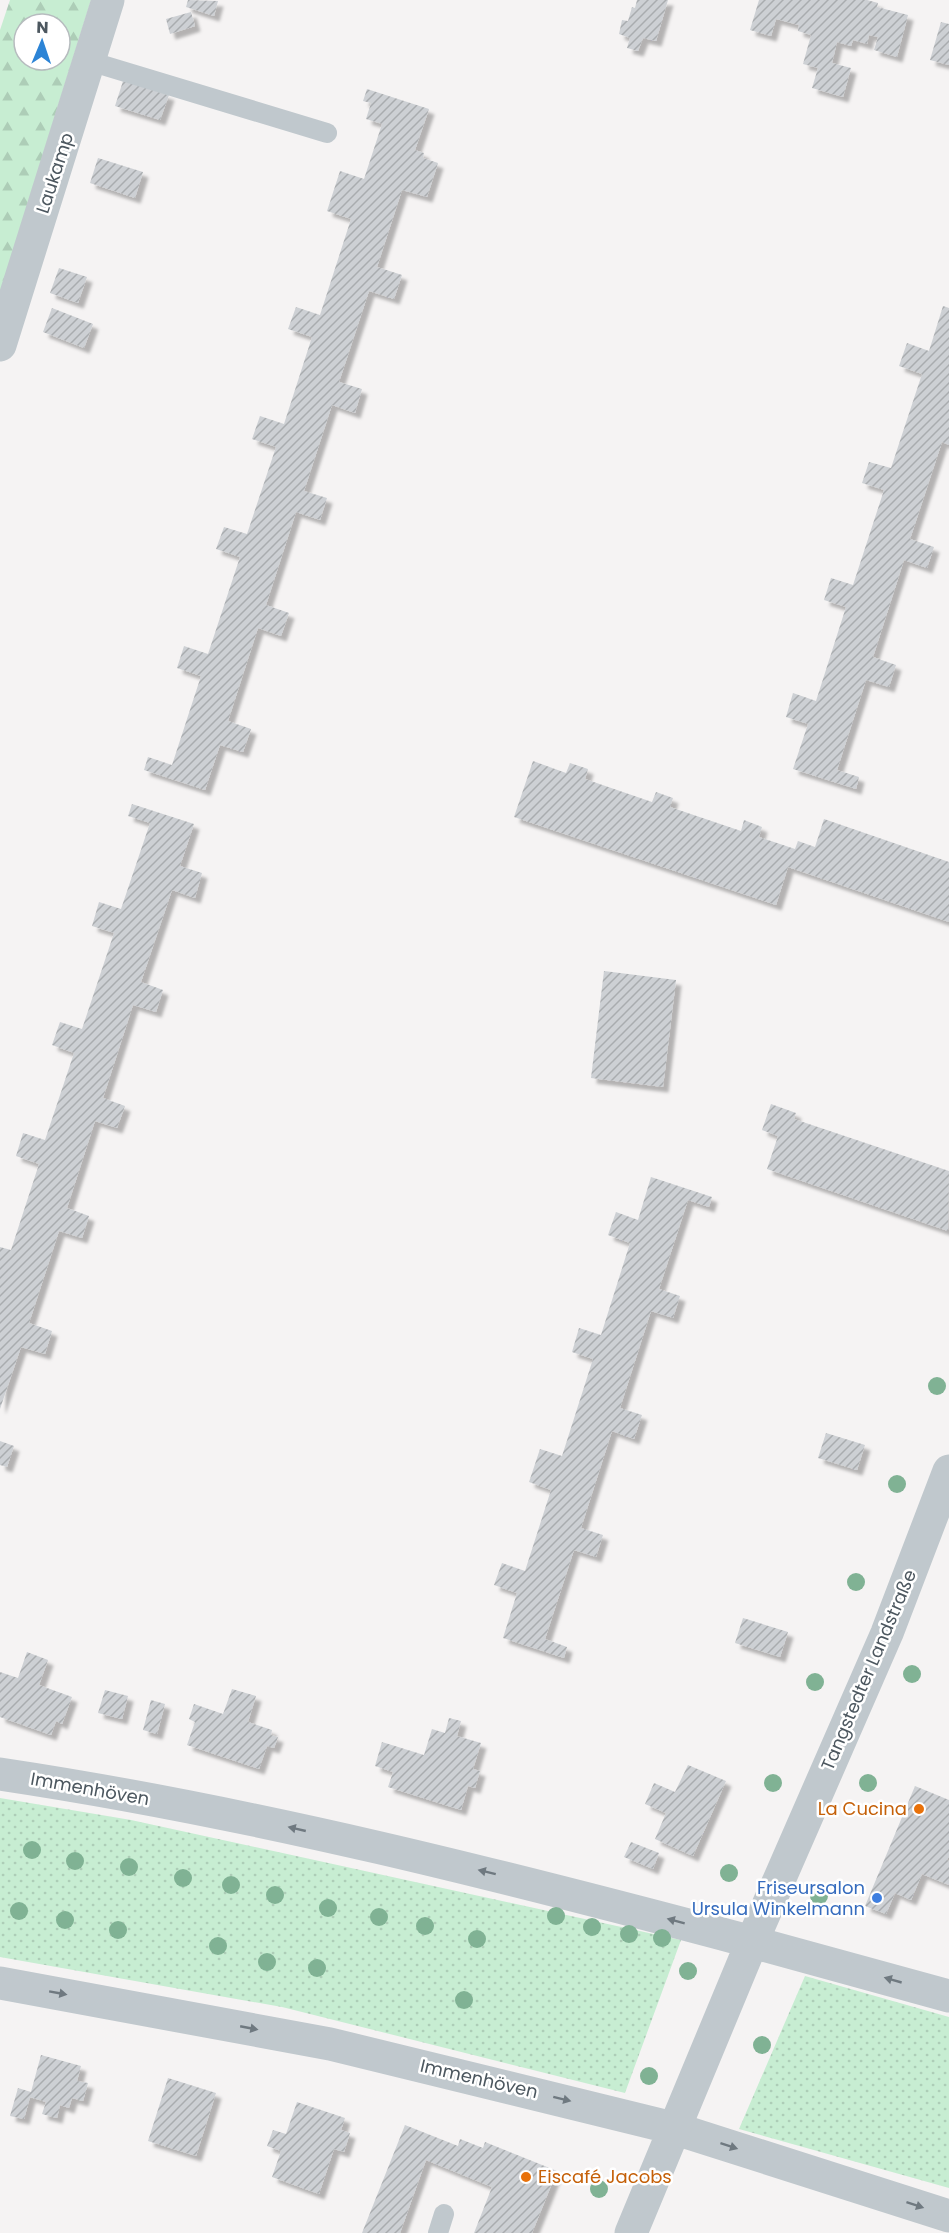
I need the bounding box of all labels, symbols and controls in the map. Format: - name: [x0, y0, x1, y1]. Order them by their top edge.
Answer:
- north arrow: [12, 12, 72, 72]
- text: N: [36, 16, 49, 39]
- street label: Laukamp: [30, 129, 79, 216]
- street label: Tangstedter Landstraße: [815, 1566, 922, 1774]
- street label: Immenhöven: [29, 1766, 151, 1811]
- place label: La Cucina: [818, 1796, 907, 1821]
- marker: La Cucina: [912, 1802, 926, 1816]
- one-way arrow: [287, 1824, 306, 1834]
- one-way arrow: [478, 1867, 496, 1877]
- place label: Friseursalon Ursula Winkelmann: [692, 1875, 865, 1921]
- marker: Friseursalon Ursula Winkelmann: [870, 1891, 884, 1905]
- one-way arrow: [666, 1916, 685, 1926]
- one-way arrow: [884, 1975, 902, 1984]
- one-way arrow: [48, 1989, 67, 1998]
- one-way arrow: [240, 2024, 259, 2033]
- street label: Immenhöven: [418, 2053, 540, 2104]
- one-way arrow: [553, 2095, 572, 2105]
- one-way arrow: [720, 2141, 738, 2151]
- place label: Eiscafé Jacobs: [538, 2164, 672, 2189]
- marker: Eiscafé Jacobs: [519, 2170, 533, 2184]
- one-way arrow: [906, 2201, 924, 2210]

